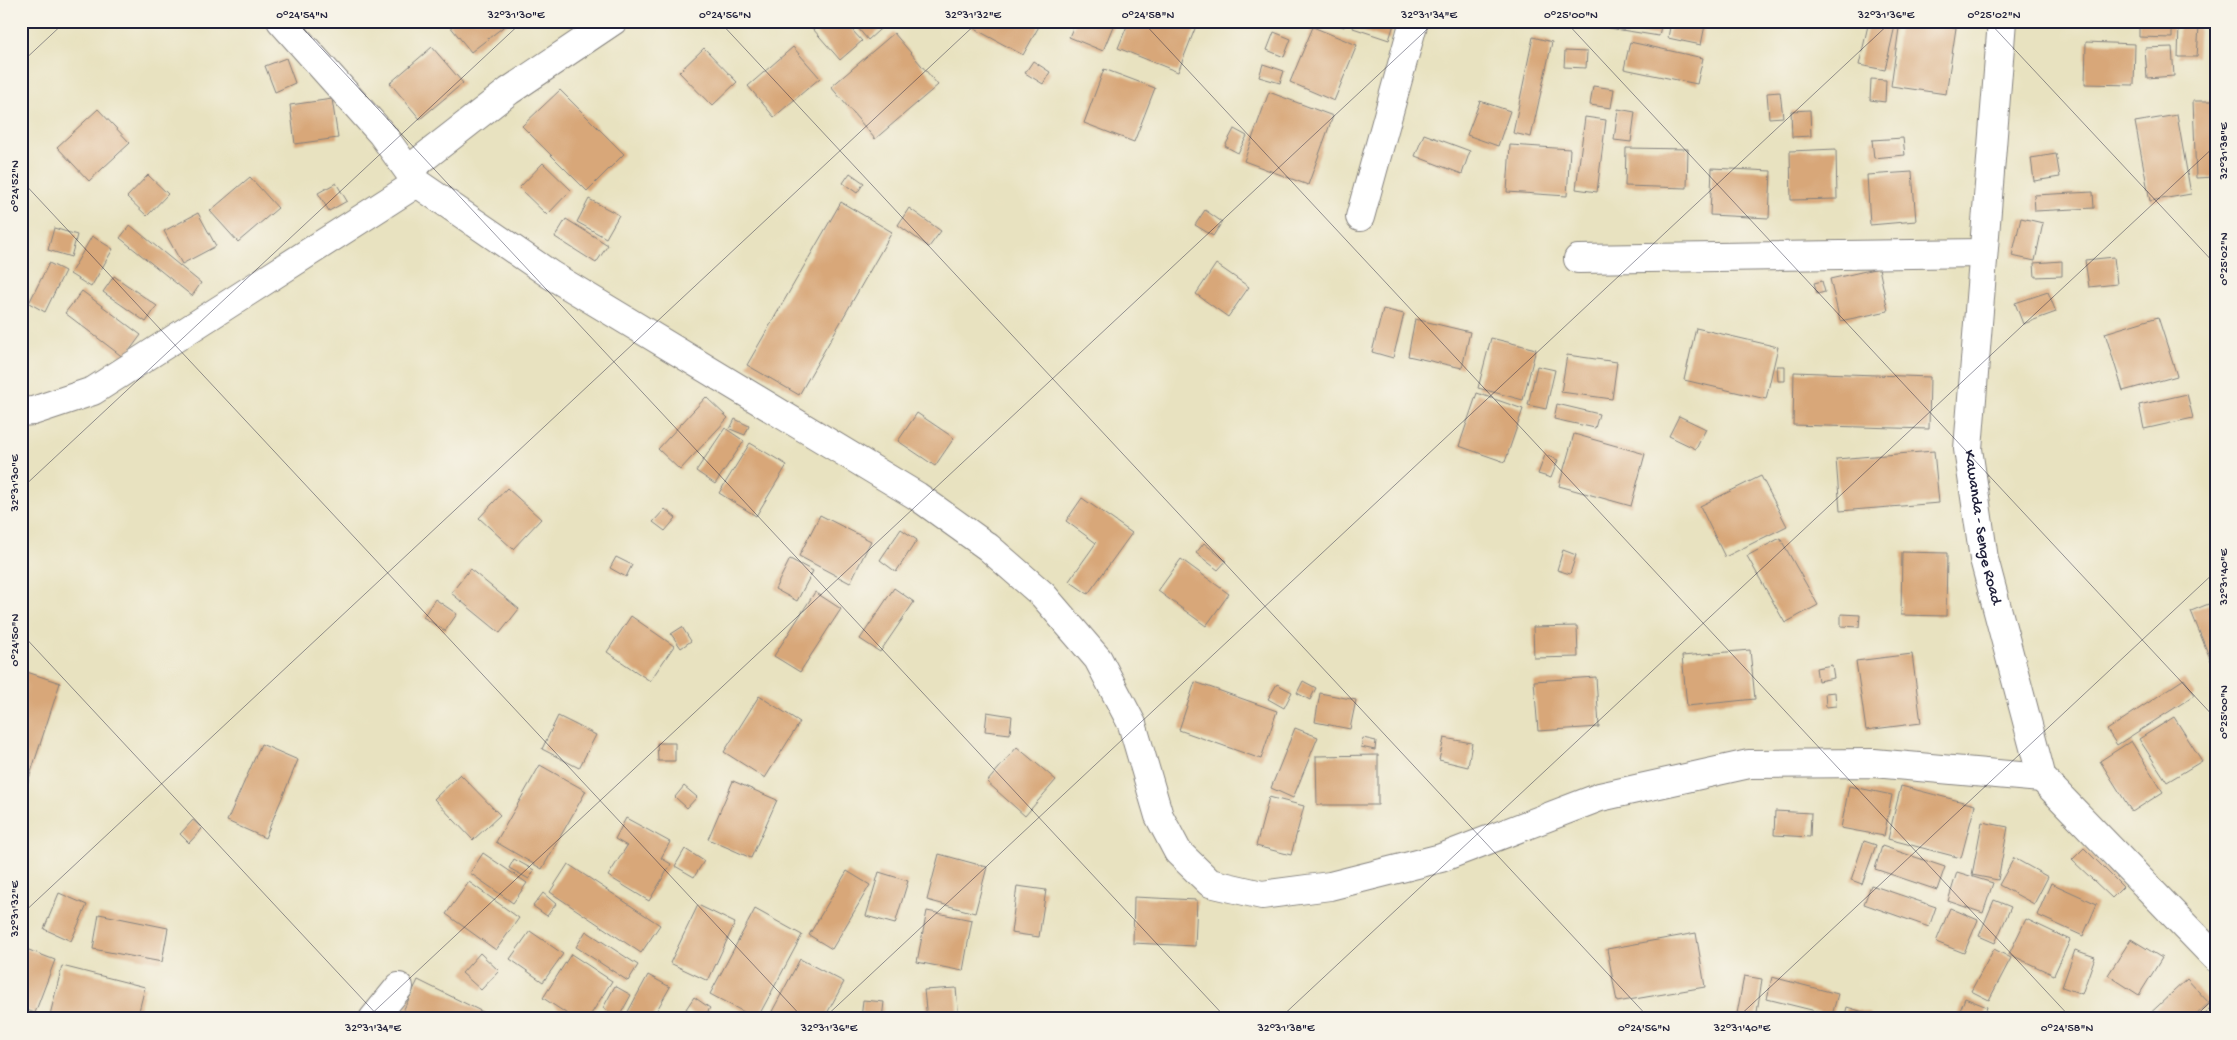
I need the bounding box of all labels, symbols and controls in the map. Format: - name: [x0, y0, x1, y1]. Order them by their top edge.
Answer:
- text: 0°24'54"N: [276, 9, 328, 23]
- text: 32°31'30"E: [486, 9, 545, 23]
- text: 0°24'56"N: [699, 9, 751, 23]
- text: 32°31'32"E: [944, 9, 1002, 23]
- text: 0°24'58"N: [1122, 9, 1174, 23]
- text: 32°31'34"E: [1400, 9, 1458, 23]
- text: 0°25'00"N: [1544, 9, 1598, 23]
- text: 32°31'36"E: [1857, 9, 1915, 23]
- text: 0°25'02"N: [1968, 9, 2021, 23]
- text: 32°31'38"E: [2218, 122, 2232, 180]
- text: 0°24'52"N: [9, 160, 23, 212]
- text: 0°25'02"N: [2218, 232, 2232, 285]
- street label: Kawanda - Senge Road: [1959, 449, 2006, 608]
- text: 32°31'30"E: [9, 454, 23, 513]
- text: 32°31'40"E: [2218, 548, 2232, 606]
- text: 0°24'50"N: [9, 613, 23, 666]
- text: 0°25'00"N: [2218, 685, 2232, 739]
- text: 32°31'32"E: [9, 880, 23, 938]
- text: 32°31'34"E: [344, 1022, 402, 1036]
- text: 32°31'36"E: [800, 1022, 858, 1036]
- text: 32°31'38"E: [1257, 1022, 1315, 1036]
- text: 0°24'56"N: [1618, 1022, 1670, 1036]
- text: 32°31'40"E: [1713, 1022, 1771, 1036]
- text: 0°24'58"N: [2041, 1022, 2093, 1036]

